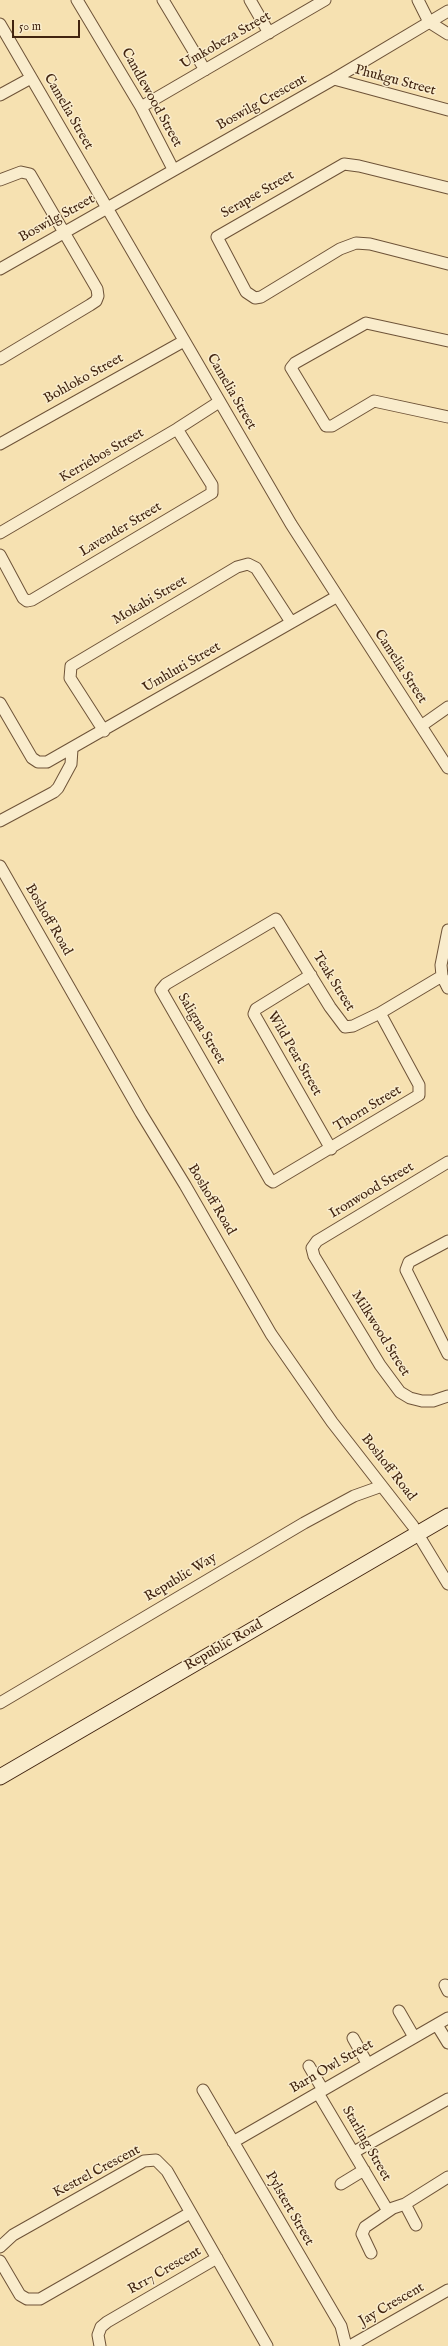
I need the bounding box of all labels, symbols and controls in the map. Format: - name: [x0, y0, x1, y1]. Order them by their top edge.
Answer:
- street label: Umkobeza Street: [178, 8, 274, 74]
- scale bar: [14, 12, 82, 38]
- text: 50 m: [19, 19, 41, 34]
- street label: Candlewood Street: [117, 46, 185, 150]
- street label: Phukgu Street: [353, 62, 437, 100]
- street label: Camelia Street: [40, 71, 96, 153]
- street label: Boswilg Crescent: [214, 71, 310, 135]
- street label: Serapse Street: [218, 167, 298, 223]
- street label: Boswilg Street: [16, 191, 98, 247]
- street label: Bohloko Street: [41, 350, 127, 408]
- street label: Camelia Street: [203, 351, 259, 433]
- street label: Kerriebos Street: [57, 425, 147, 487]
- street label: Lavender Street: [77, 499, 165, 561]
- street label: Mokabi Street: [110, 573, 190, 629]
- street label: Camelia Street: [370, 627, 430, 707]
- street label: Umhluti Street: [140, 639, 224, 697]
- street label: Boshoff Road: [21, 881, 75, 959]
- street label: Teak Street: [308, 949, 358, 1015]
- street label: Saligna Street: [173, 990, 229, 1068]
- street label: Wild Pear Street: [263, 1009, 325, 1099]
- street label: Thorn Street: [331, 1082, 405, 1136]
- street label: Ironwood Street: [327, 1159, 417, 1223]
- street label: Boshoff Road: [183, 1162, 239, 1238]
- street label: Milkwood Street: [347, 1288, 413, 1380]
- street label: Boshoff Road: [357, 1431, 419, 1505]
- street label: Republic Way: [142, 1550, 220, 1606]
- street label: Republic Road: [182, 1617, 266, 1675]
- street label: Barn Owl Street: [287, 2036, 377, 2098]
- street label: Starling Street: [338, 2104, 394, 2184]
- street label: Kestrel Crescent: [51, 2142, 143, 2202]
- street label: Pylstert Street: [261, 2169, 317, 2249]
- street label: Rr17 Crescent: [125, 2243, 205, 2299]
- street label: Jay Crescent: [356, 2280, 428, 2330]

